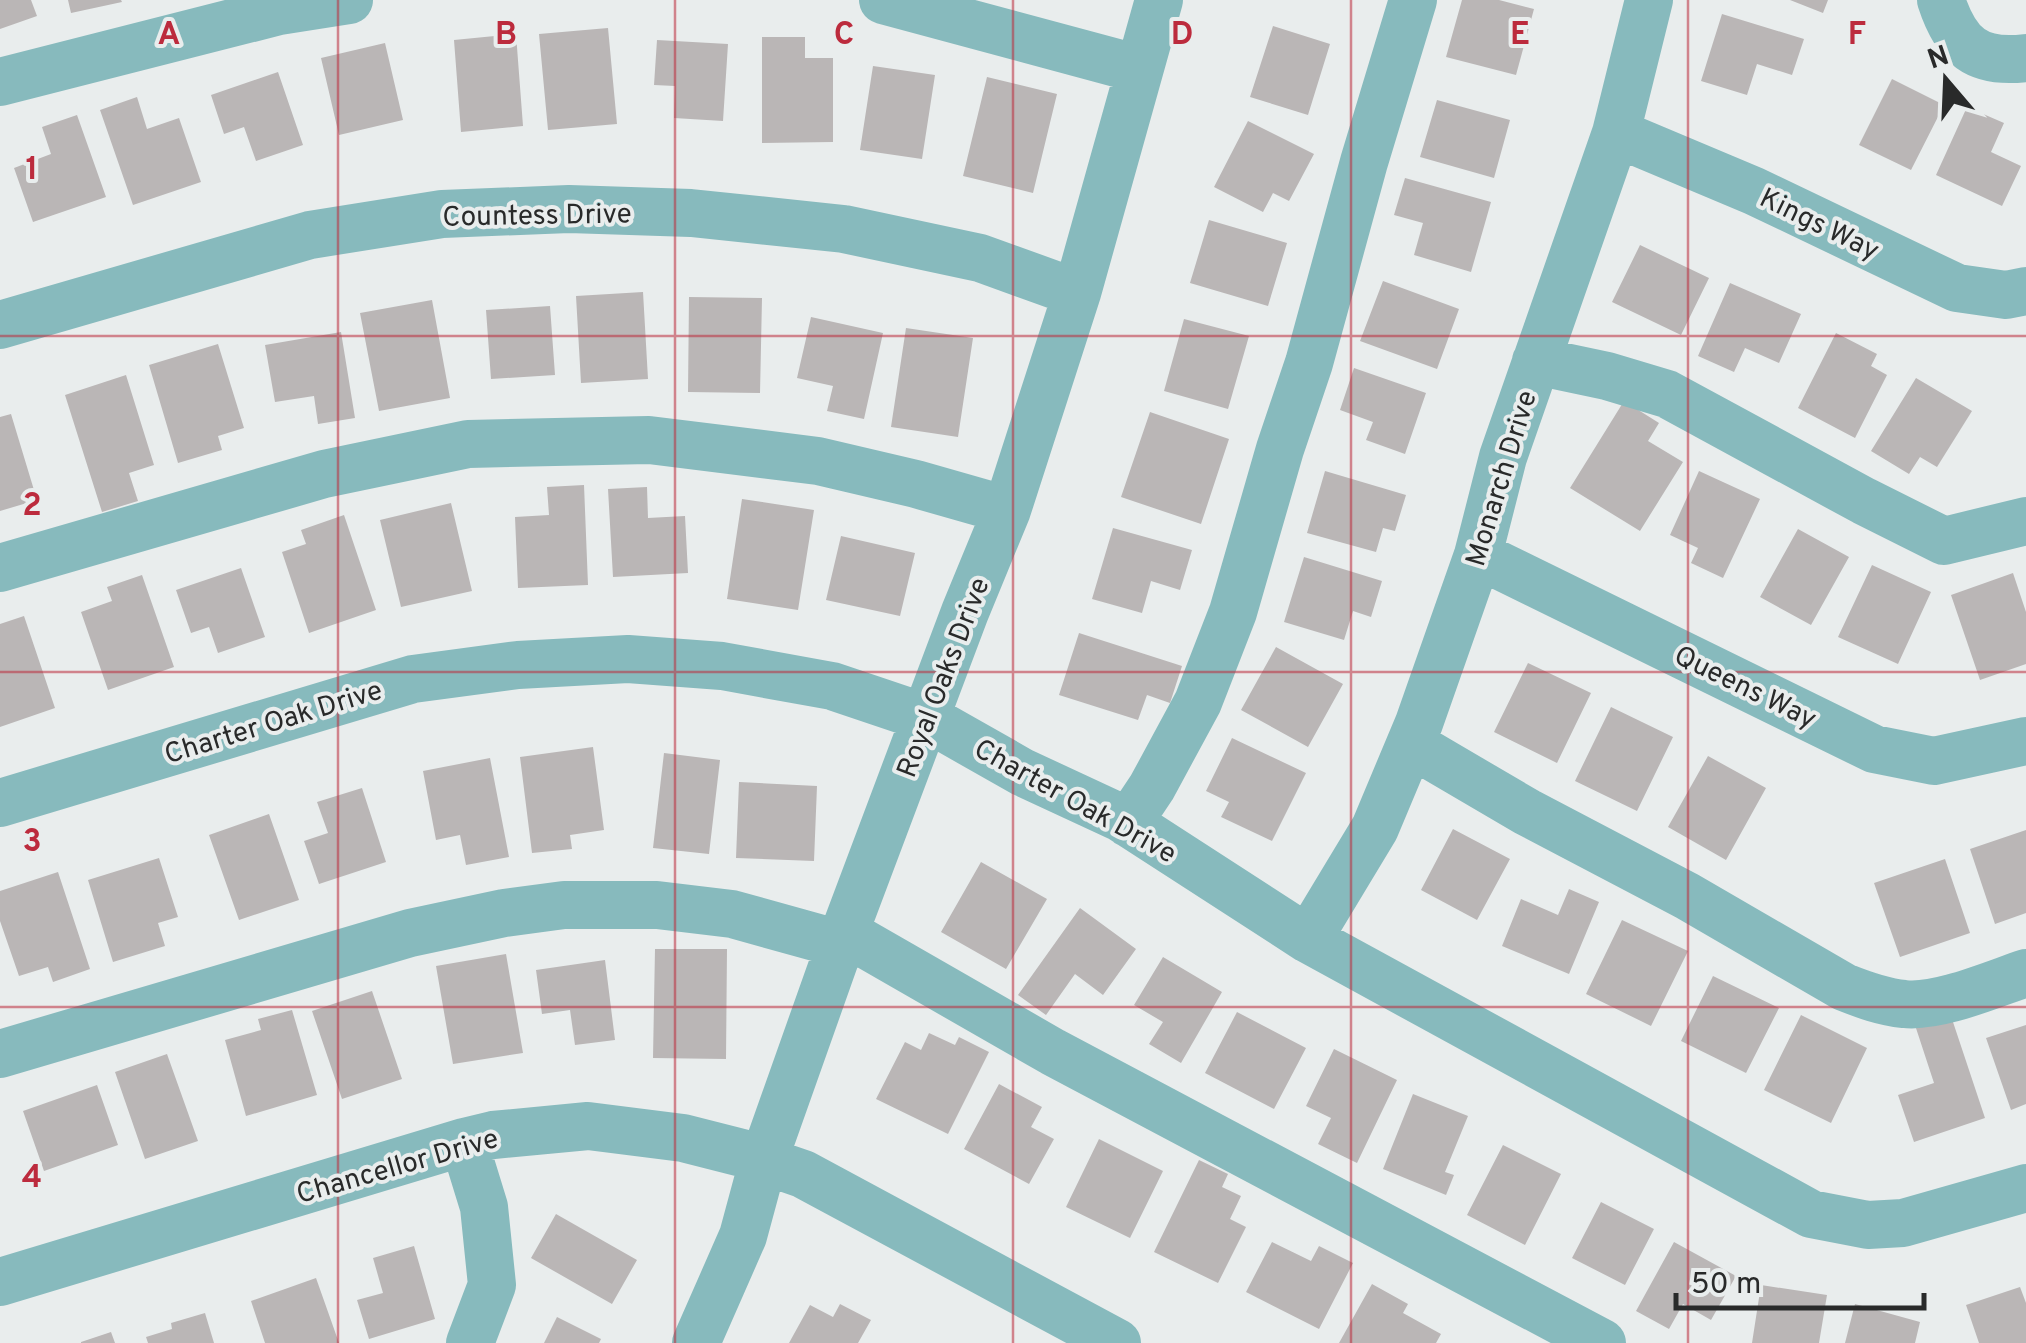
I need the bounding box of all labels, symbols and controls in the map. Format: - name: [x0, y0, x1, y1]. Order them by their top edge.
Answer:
- text: A: [158, 16, 180, 56]
- text: B: [495, 16, 517, 56]
- text: C: [834, 16, 854, 56]
- text: D: [1171, 16, 1193, 56]
- text: E: [1510, 16, 1530, 56]
- text: F: [1848, 16, 1866, 56]
- north arrow: [1896, 30, 1996, 130]
- text: N: [1923, 39, 1954, 79]
- text: 1: [26, 151, 38, 191]
- street label: Kings Way: [1753, 181, 1885, 270]
- street label: Countess Drive: [442, 197, 632, 237]
- street label: Monarch Drive: [1459, 387, 1547, 571]
- text: 2: [22, 487, 42, 527]
- street label: Royal Oaks Drive: [890, 573, 999, 783]
- street label: Queens Way: [1667, 639, 1822, 739]
- street label: Charter Oak Drive: [161, 674, 387, 774]
- street label: Charter Oak Drive: [967, 732, 1182, 873]
- text: 3: [22, 823, 42, 863]
- street label: Chancellor Drive: [293, 1122, 503, 1214]
- text: 4: [22, 1159, 42, 1199]
- scale bar: [1676, 1248, 1924, 1310]
- text: 50 m: [1691, 1267, 1761, 1304]

